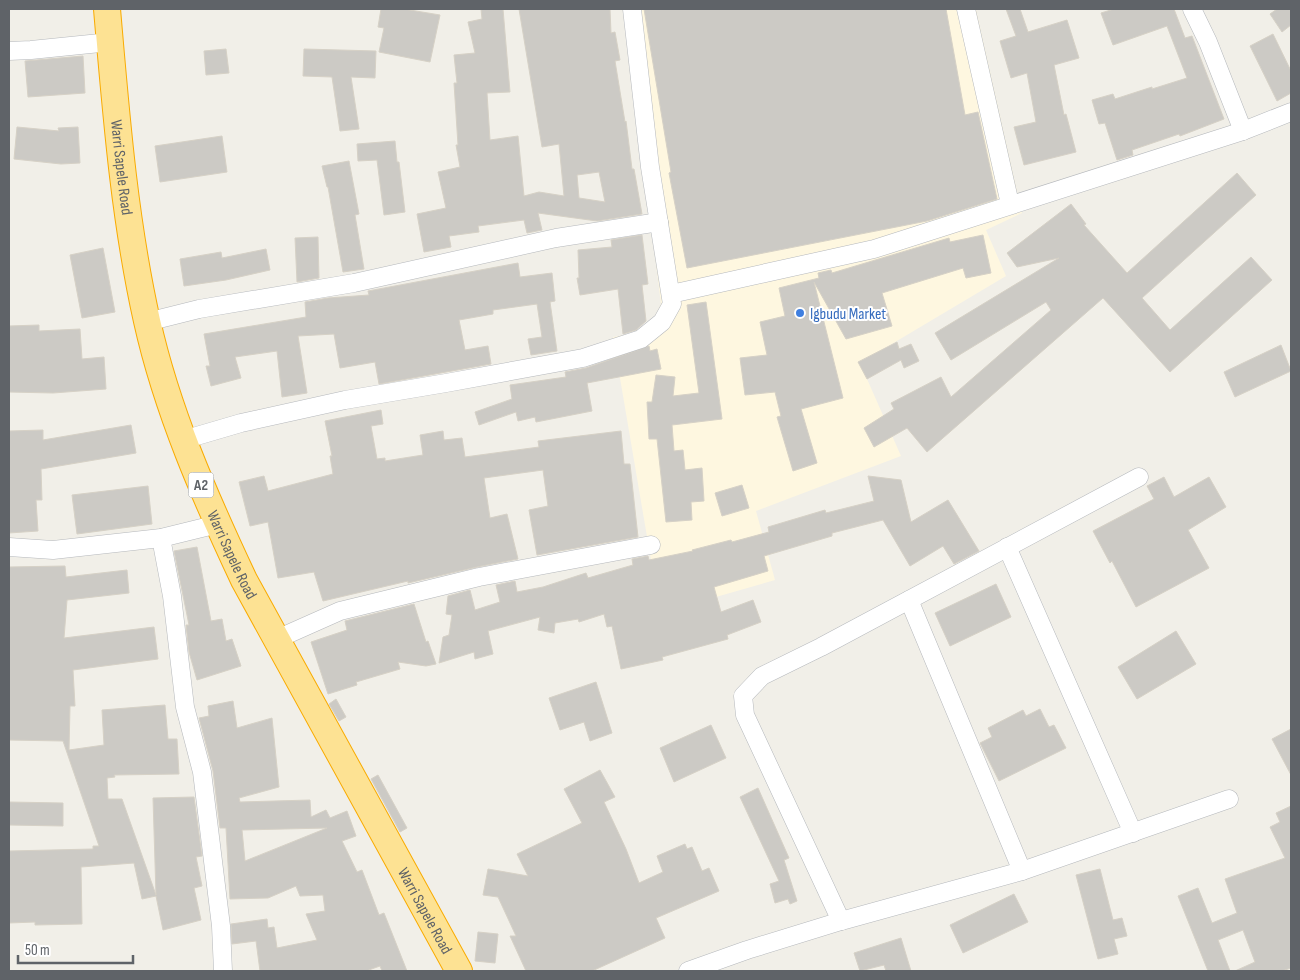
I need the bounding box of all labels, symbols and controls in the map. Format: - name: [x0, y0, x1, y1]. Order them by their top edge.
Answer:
- street label: Warri Sapele Road: [106, 119, 136, 216]
- place label: Igbudu Market: [810, 305, 886, 324]
- marker: Igbudu Market: [794, 307, 806, 319]
- road number: A2: [188, 472, 214, 498]
- street label: Warri Sapele Road: [202, 508, 261, 603]
- street label: Warri Sapele Road: [393, 865, 456, 958]
- scale bar: [18, 932, 132, 964]
- text: 50 m: [25, 941, 50, 960]

